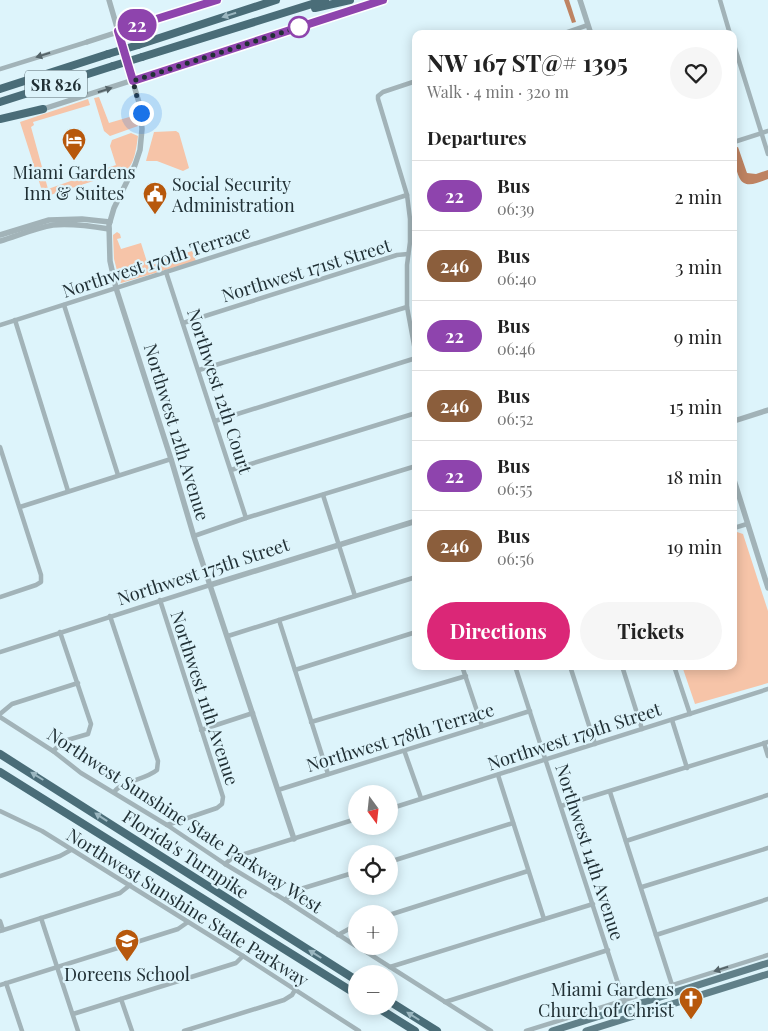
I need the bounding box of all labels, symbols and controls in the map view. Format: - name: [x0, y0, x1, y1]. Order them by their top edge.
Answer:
- line badge: 22: [114, 9, 160, 41]
- one-way arrow: [222, 12, 237, 19]
- text: 22: [128, 13, 146, 37]
- unlabelled marker: [288, 16, 310, 38]
- text: NW 167 ST@# 1395: [427, 46, 628, 78]
- button: heart: [670, 47, 722, 99]
- one-way arrow: [35, 51, 50, 59]
- road number: SR 826: [25, 70, 87, 98]
- text: Walk · 4 min · 320 m: [427, 81, 569, 102]
- one-way arrow: [97, 85, 112, 93]
- your location: [129, 101, 154, 126]
- text: Departures: [427, 124, 527, 150]
- hotel icon: Miami Gardens Inn & Suites: [61, 127, 87, 161]
- place label: Miami Gardens Inn & Suites: [12, 160, 136, 205]
- place label: Social Security Administration: [171, 172, 295, 217]
- text: Bus: [497, 172, 530, 198]
- public building icon: Social Security Administration: [142, 181, 168, 215]
- text: 2 min: [674, 183, 722, 209]
- text: 22: [445, 184, 464, 208]
- text: 06:39: [497, 198, 535, 219]
- street label: Northwest 170th Terrace: [59, 219, 253, 303]
- street label: Northwest 171st Street: [218, 233, 394, 307]
- text: Bus: [497, 242, 530, 268]
- text: 3 min: [675, 253, 722, 279]
- text: 246: [440, 254, 469, 278]
- text: 06:40: [497, 268, 537, 289]
- street label: Northwest 12th Court: [182, 305, 258, 477]
- text: Bus: [497, 312, 530, 338]
- text: 9 min: [674, 323, 722, 349]
- text: 22: [445, 324, 464, 348]
- text: 06:46: [497, 338, 535, 359]
- street label: Northwest 12th Avenue: [139, 341, 215, 523]
- text: Bus: [497, 382, 530, 408]
- text: 15 min: [669, 393, 722, 419]
- text: 246: [440, 394, 469, 418]
- text: 06:52: [497, 408, 533, 429]
- text: Bus: [497, 452, 530, 478]
- text: 18 min: [667, 463, 722, 489]
- text: 22: [445, 464, 464, 488]
- text: 06:55: [497, 478, 532, 499]
- text: Bus: [497, 522, 530, 548]
- street label: Northwest 175th Street: [114, 532, 293, 610]
- text: 19 min: [667, 533, 722, 559]
- text: 246: [440, 534, 469, 558]
- text: 06:56: [497, 548, 534, 569]
- button: Directions: [427, 602, 570, 660]
- button: Tickets: [580, 602, 722, 660]
- street label: Northwest 11th Avenue: [165, 608, 245, 788]
- street label: Northwest 179th Street: [484, 696, 665, 775]
- street label: Northwest 178th Terrace: [303, 697, 497, 777]
- street label: Northwest Sunshine State Parkway West: [43, 723, 327, 917]
- street label: Northwest 14th Avenue: [550, 761, 630, 943]
- one-way arrow: [30, 772, 43, 781]
- north arrow: [348, 785, 398, 835]
- map controls: [348, 785, 398, 1015]
- street label: Florida's Turnpike: [118, 804, 254, 904]
- one-way arrow: [94, 812, 107, 821]
- street label: Northwest Sunshine State Parkway: [63, 823, 313, 991]
- button: locate: [348, 845, 398, 895]
- button: +: [348, 905, 398, 955]
- school or university icon: Doreens School: [114, 928, 140, 962]
- one-way arrow: [308, 950, 322, 959]
- place label: Doreens School: [64, 962, 190, 986]
- button: −: [348, 965, 398, 1015]
- one-way arrow: [714, 966, 729, 974]
- place label: Miami Gardens Church of Christ: [538, 977, 675, 1022]
- church icon: Miami Gardens Church of Christ: [678, 986, 704, 1020]
- one-way arrow: [406, 1011, 419, 1021]

